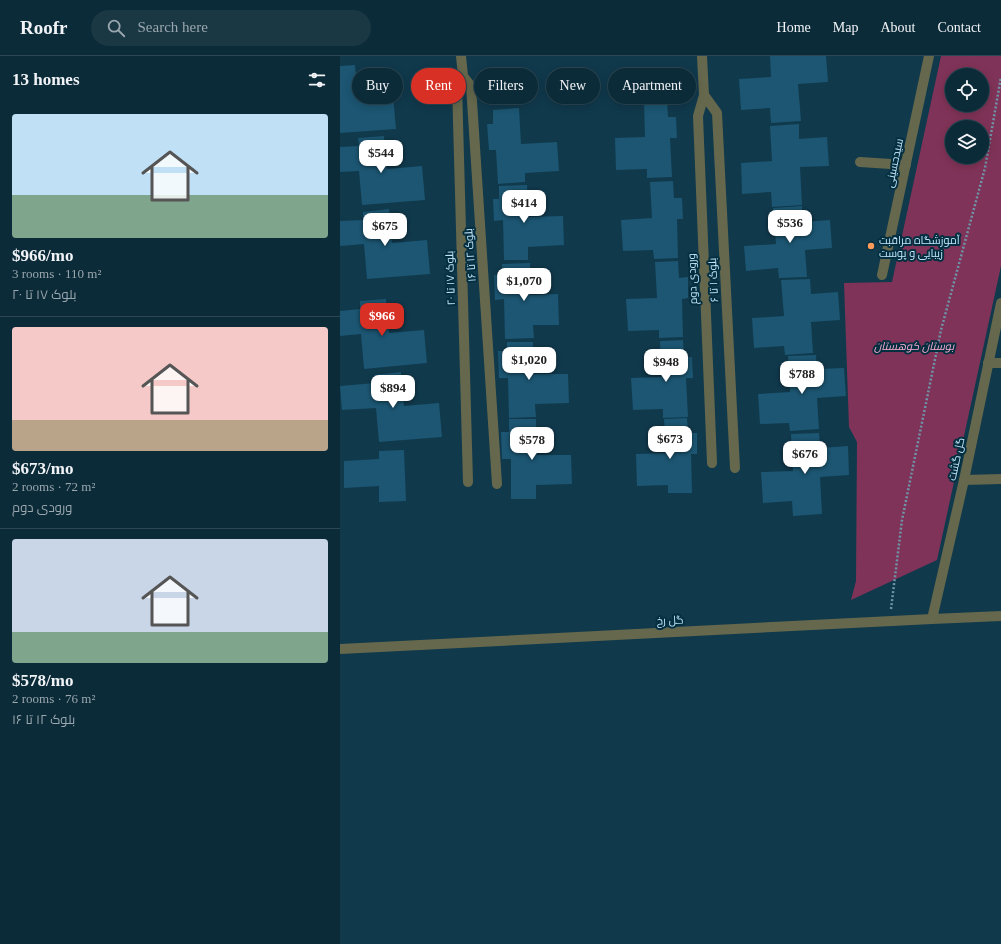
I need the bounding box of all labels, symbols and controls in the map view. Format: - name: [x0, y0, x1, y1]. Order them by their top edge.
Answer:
- search box: [91, 10, 371, 46]
- text: Roofr: [20, 17, 67, 38]
- icon: search: [105, 17, 127, 39]
- text: Search here: [137, 19, 208, 35]
- text: Home: [777, 20, 811, 35]
- text: Map: [833, 20, 858, 35]
- text: About: [880, 20, 915, 35]
- text: Contact: [937, 20, 981, 35]
- chip: Buy: [352, 68, 403, 104]
- chip: Rent: [411, 68, 466, 104]
- chip: Filters: [474, 68, 538, 104]
- chip: New: [546, 68, 600, 104]
- chip: Apartment: [608, 68, 696, 104]
- map controls: [945, 68, 989, 164]
- button: locate: [945, 68, 989, 112]
- icon: filters: [306, 69, 328, 91]
- text: 13 homes: [12, 70, 80, 89]
- button: layers: [945, 120, 989, 164]
- street label: سیدحسینی: [883, 137, 906, 189]
- icon: home: [134, 140, 206, 212]
- pin: $544: [357, 140, 405, 174]
- text: $544: [368, 145, 394, 160]
- pin: $414: [500, 190, 548, 224]
- text: $414: [511, 195, 537, 210]
- pin: $536: [766, 210, 814, 244]
- pin: $675: [361, 213, 409, 247]
- text: $536: [777, 215, 803, 230]
- text: $675: [372, 218, 398, 233]
- street label: بلوک ۱۲ تا ۱۶: [462, 228, 479, 282]
- place label: آموزشگاه مراقبت زیبایی و پوست: [879, 234, 960, 260]
- marker: آموزشگاه مراقبت زیبایی و پوست: [866, 241, 876, 251]
- text: $966/mo: [12, 246, 73, 265]
- street label: بلوک ۱۷ تا ۲۰: [443, 250, 458, 305]
- street label: ورودی دوم: [685, 253, 701, 305]
- street label: بلوک ۱ تا ۶: [706, 257, 721, 302]
- text: 3 rooms · 110 m²: [12, 266, 101, 281]
- pin: $1,070: [491, 268, 557, 302]
- text: $1,070: [506, 273, 542, 288]
- text: بلوک ۱۷ تا ۲۰: [12, 287, 76, 302]
- pin: $966: [358, 303, 406, 337]
- text: $966: [369, 308, 395, 323]
- park label: بوستان کوهستان: [874, 340, 955, 353]
- pin: $1,020: [496, 347, 562, 381]
- pin: $948: [642, 349, 690, 383]
- text: $1,020: [511, 352, 547, 367]
- icon: home: [134, 353, 206, 425]
- text: $948: [653, 354, 679, 369]
- pin: $788: [778, 361, 826, 395]
- text: $788: [789, 366, 815, 381]
- pin: $894: [369, 375, 417, 409]
- text: $894: [380, 380, 406, 395]
- pin: $673: [646, 426, 694, 460]
- pin: $578: [508, 427, 556, 461]
- text: $673: [657, 431, 683, 446]
- text: $578: [519, 432, 545, 447]
- street label: گل گشت: [946, 436, 967, 482]
- pin: $676: [781, 441, 829, 475]
- text: $676: [792, 446, 818, 461]
- text: $673/mo: [12, 459, 73, 478]
- text: 2 rooms · 72 m²: [12, 479, 95, 494]
- text: ورودی دوم: [12, 500, 72, 515]
- icon: home: [134, 565, 206, 637]
- street label: گل رخ: [656, 613, 684, 629]
- text: $578/mo: [12, 671, 73, 690]
- text: 2 rooms · 76 m²: [12, 691, 95, 706]
- text: بلوک ۱۲ تا ۱۶: [12, 712, 75, 727]

